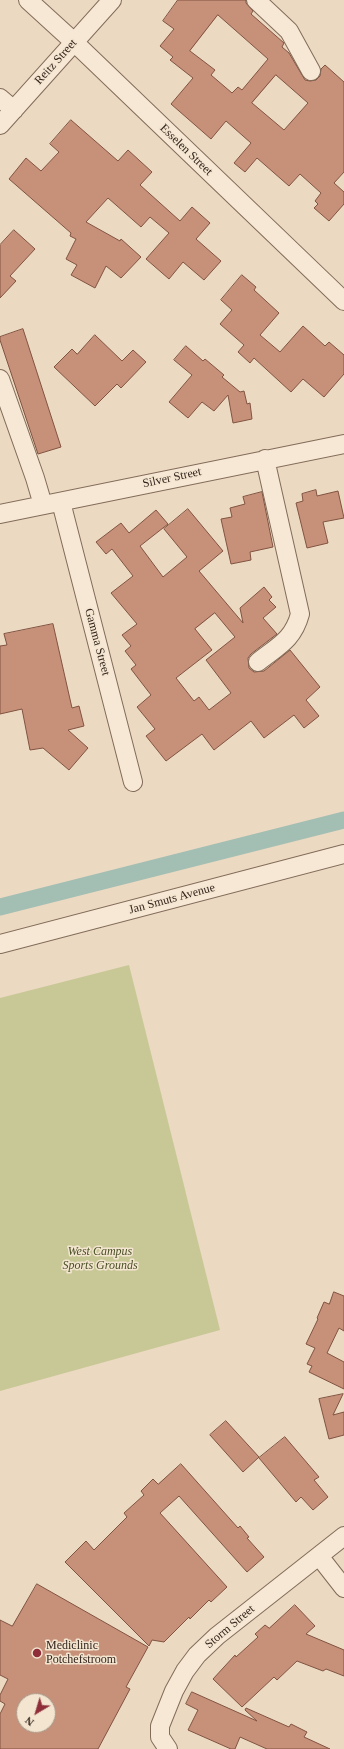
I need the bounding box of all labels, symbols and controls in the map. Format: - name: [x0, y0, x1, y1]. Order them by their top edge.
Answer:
- street label: Reitz Street: [32, 36, 80, 88]
- street label: Esselen Street: [157, 121, 215, 179]
- street label: Silver Street: [141, 465, 203, 491]
- street label: Gamma Street: [81, 607, 113, 677]
- street label: Jan Smuts Avenue: [127, 881, 217, 917]
- park label: West Campus Sports Grounds: [62, 1245, 138, 1273]
- street label: Storm Street: [202, 1602, 258, 1652]
- place label: Mediclinic Potchefstroom: [46, 1639, 116, 1667]
- marker: Mediclinic Potchefstroom: [31, 1647, 43, 1659]
- north arrow: [16, 1693, 56, 1733]
- text: N: [22, 1714, 36, 1729]

